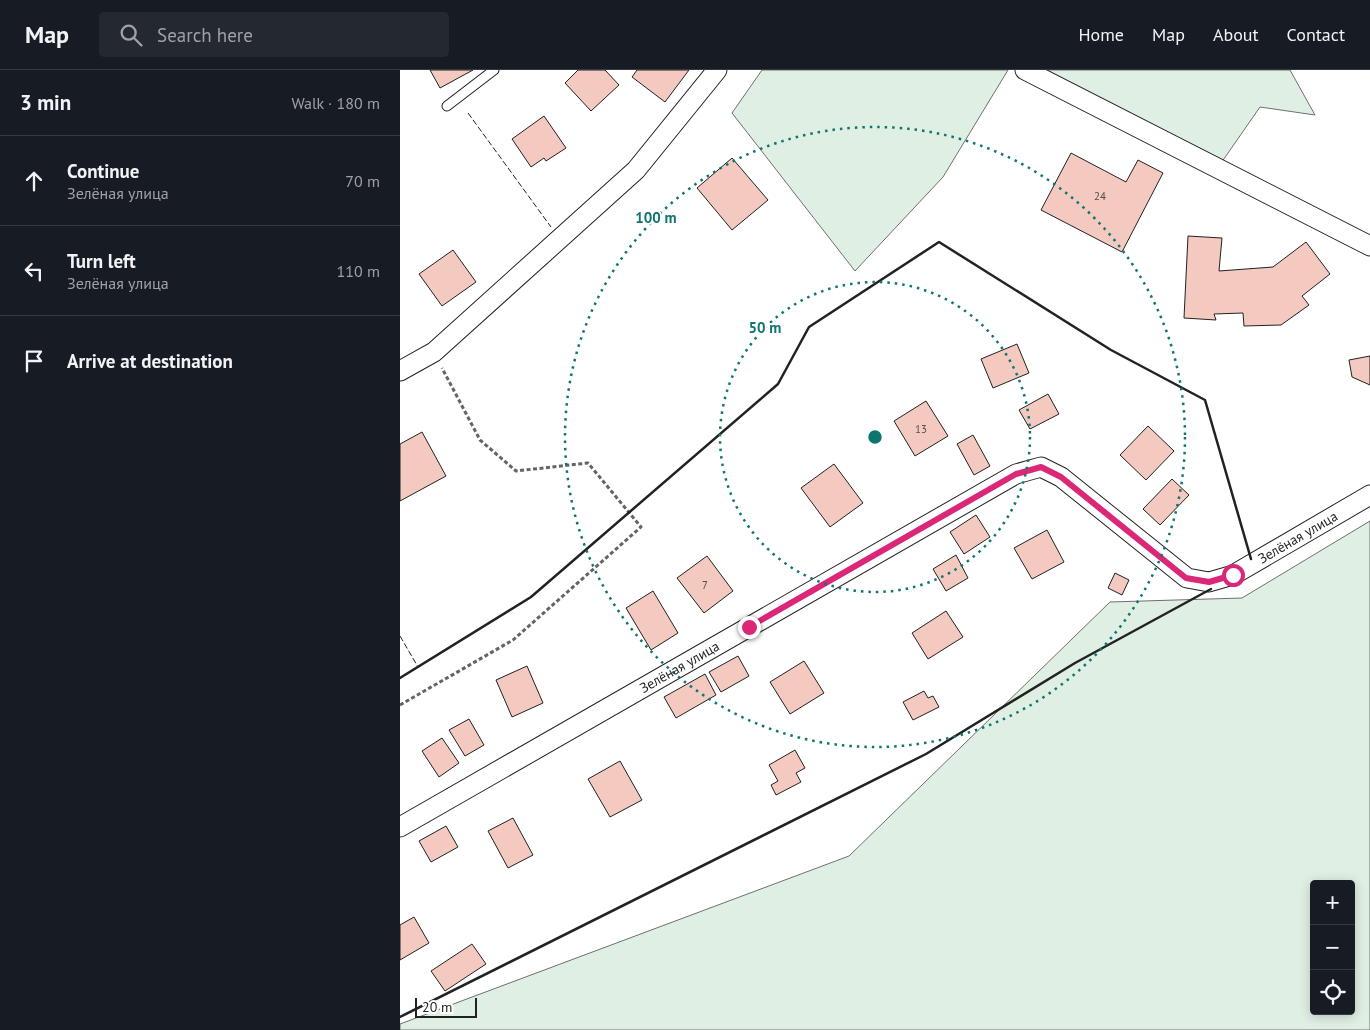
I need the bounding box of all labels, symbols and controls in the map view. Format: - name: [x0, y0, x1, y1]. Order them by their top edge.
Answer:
- search box: [99, 12, 449, 57]
- text: Map: [25, 19, 69, 50]
- icon: search: [117, 21, 145, 49]
- text: Search here: [157, 23, 253, 47]
- text: Home: [1078, 23, 1124, 46]
- text: Map: [1152, 23, 1185, 46]
- text: About: [1213, 23, 1259, 46]
- text: Contact: [1287, 23, 1345, 46]
- text: 3 min: [20, 89, 71, 116]
- text: Walk · 180 m: [291, 93, 380, 113]
- text: Continue: [67, 159, 139, 183]
- icon: ahead: [20, 167, 48, 195]
- text: 70 m: [345, 171, 380, 191]
- text: Зелёная улица: [67, 183, 169, 203]
- house number: 24: [1094, 189, 1106, 203]
- text: 100 m: [635, 208, 677, 227]
- text: Turn left: [67, 249, 136, 273]
- icon: left: [20, 257, 48, 285]
- text: 110 m: [337, 261, 380, 281]
- text: Зелёная улица: [67, 273, 169, 293]
- text: 50 m: [749, 318, 781, 337]
- icon: arrive: [20, 347, 48, 375]
- text: Arrive at destination: [67, 349, 233, 373]
- house number: 13: [915, 422, 927, 436]
- centre of rings: [866, 428, 884, 446]
- street label: Зелёная улица: [1255, 507, 1341, 568]
- route start: [1222, 564, 1245, 587]
- house number: 7: [702, 578, 708, 592]
- route end: [738, 616, 761, 639]
- street label: Зелёная улица: [636, 637, 723, 697]
- map controls: [1310, 880, 1355, 1015]
- button: +: [1310, 880, 1355, 925]
- button: −: [1310, 925, 1355, 970]
- button: locate: [1310, 970, 1355, 1015]
- scale bar: [415, 995, 478, 1018]
- text: 20 m: [422, 998, 452, 1016]

